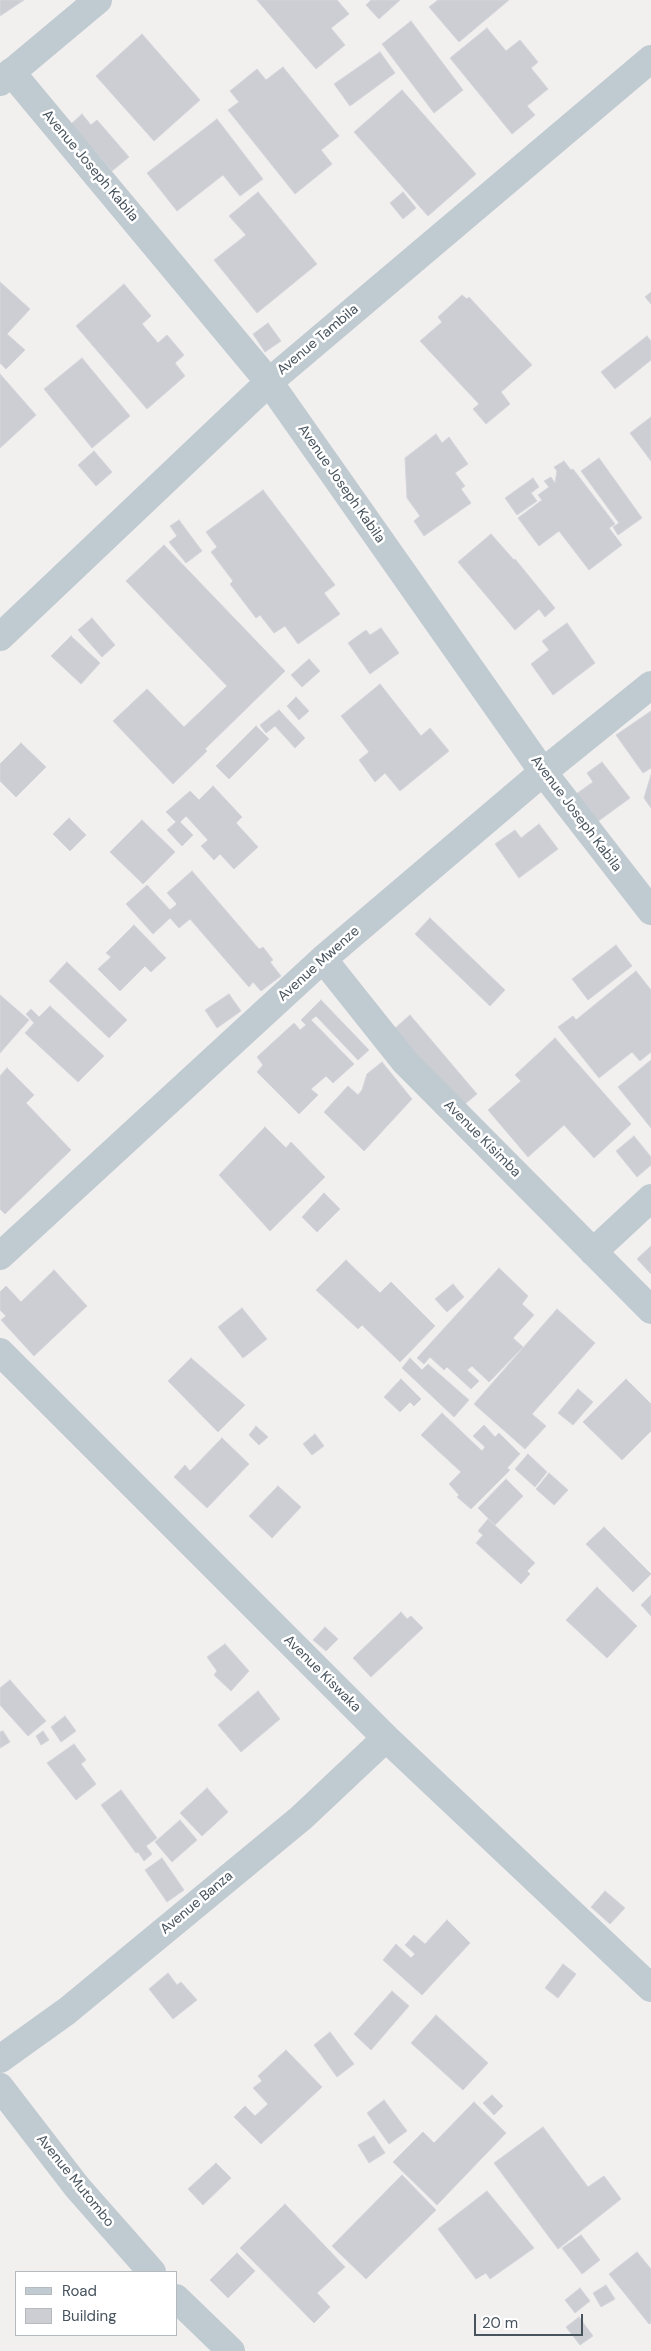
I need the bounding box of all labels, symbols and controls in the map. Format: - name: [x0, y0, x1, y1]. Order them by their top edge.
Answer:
- street label: Avenue Joseph Kabila: [38, 107, 142, 225]
- street label: Avenue Tambila: [274, 301, 362, 379]
- street label: Avenue Joseph Kabila: [294, 422, 388, 546]
- street label: Avenue Joseph Kabila: [527, 753, 625, 875]
- street label: Avenue Mwenze: [275, 923, 363, 1005]
- street label: Avenue Kisimba: [440, 1097, 524, 1181]
- street label: Avenue Kiswaka: [280, 1632, 364, 1716]
- street label: Avenue Banza: [157, 1868, 237, 1938]
- street label: Avenue Mutombo: [33, 2131, 117, 2231]
- legend: [15, 2271, 178, 2336]
- text: Road: [62, 2281, 97, 2301]
- scale bar: [476, 2304, 585, 2336]
- text: Building: [62, 2306, 117, 2326]
- text: 20 m: [482, 2313, 518, 2333]

